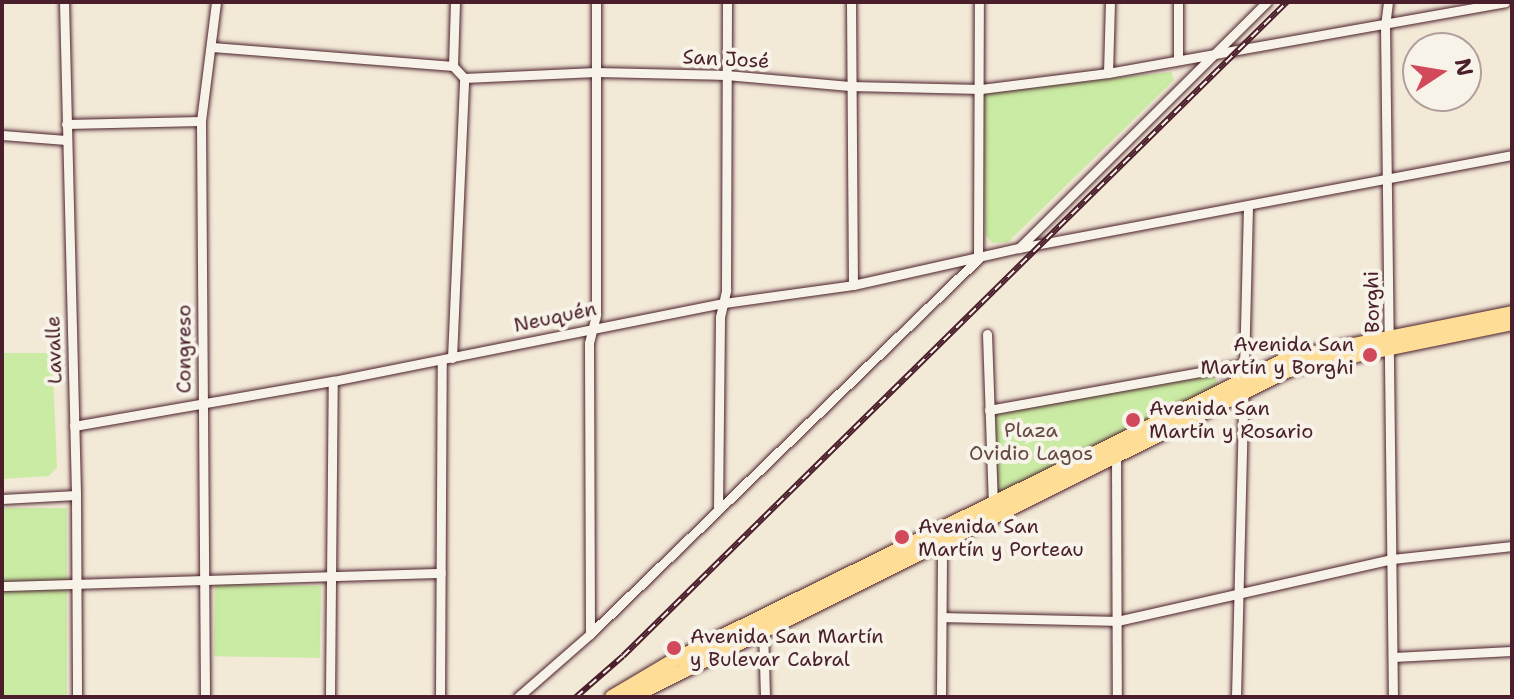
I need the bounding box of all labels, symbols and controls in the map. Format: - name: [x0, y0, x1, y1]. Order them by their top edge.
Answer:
- north arrow: [1402, 32, 1482, 112]
- street label: San José: [682, 45, 770, 73]
- text: N: [1448, 56, 1480, 79]
- street label: Borghi: [1359, 271, 1385, 333]
- street label: Neuquén: [511, 297, 599, 337]
- street label: Congreso: [172, 305, 196, 393]
- street label: Lavalle: [41, 315, 67, 385]
- place label: Avenida San Martín y Borghi: [1201, 332, 1354, 379]
- marker: Avenida San Martín y Borghi: [1361, 346, 1379, 364]
- place label: Avenida San Martín y Rosario: [1149, 396, 1313, 443]
- marker: Avenida San Martín y Rosario: [1124, 411, 1142, 429]
- park label: Plaza Ovidio Lagos: [969, 418, 1093, 465]
- place label: Avenida San Martín y Porteau: [918, 514, 1084, 561]
- marker: Avenida San Martín y Porteau: [893, 528, 911, 546]
- place label: Avenida San Martín y Bulevar Cabral: [690, 624, 884, 671]
- marker: Avenida San Martín y Bulevar Cabral: [665, 639, 683, 657]

